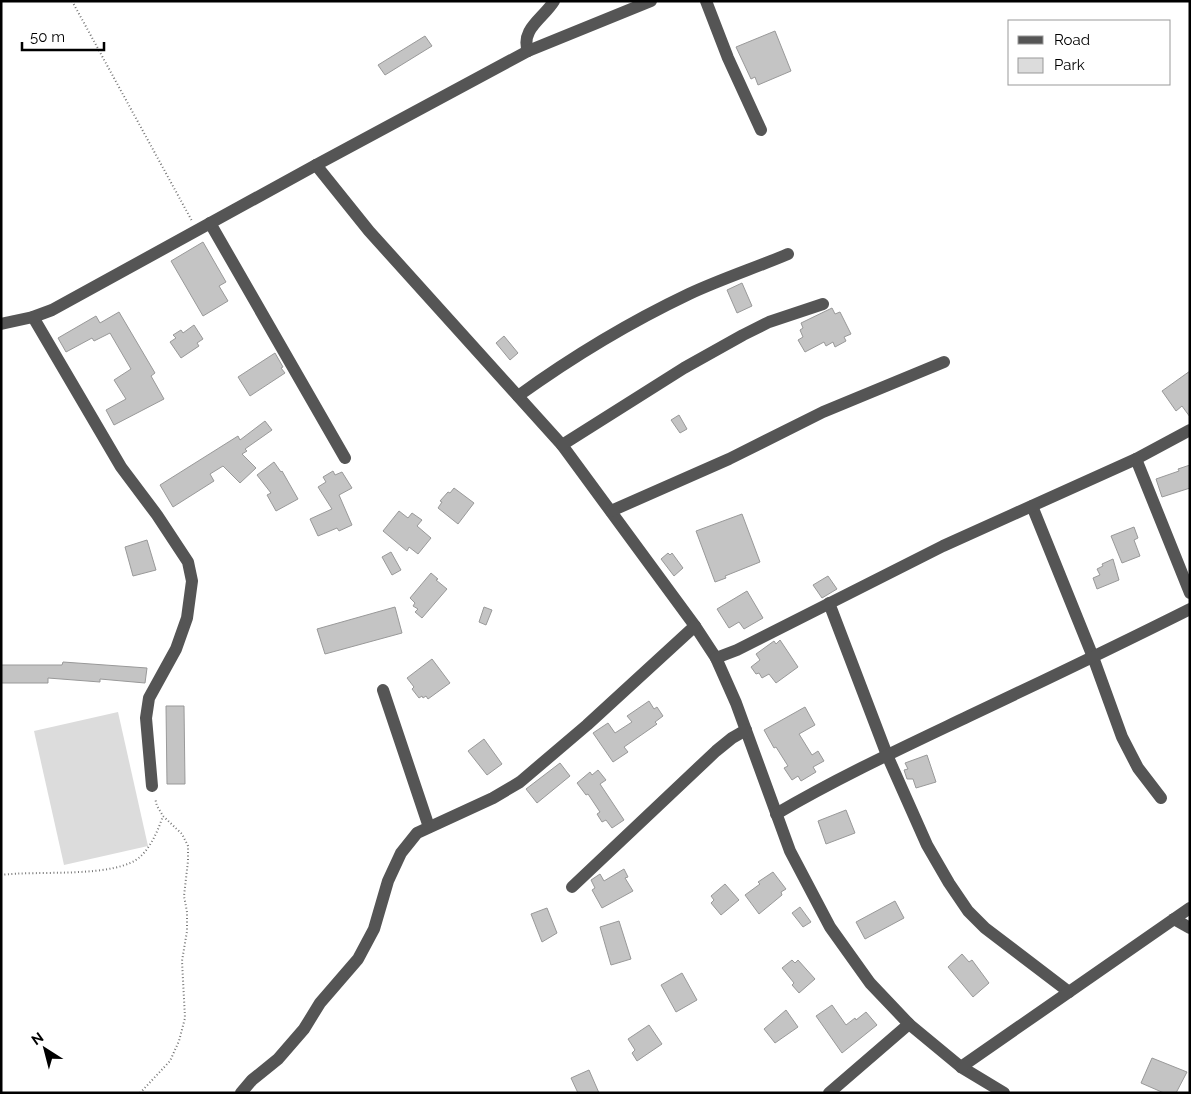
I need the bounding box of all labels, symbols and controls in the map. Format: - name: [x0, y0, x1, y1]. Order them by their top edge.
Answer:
- scale bar: [22, 20, 105, 52]
- legend: [1008, 20, 1171, 85]
- text: 50 m: [30, 28, 65, 46]
- text: Road: [1054, 31, 1090, 49]
- text: Park: [1054, 56, 1085, 74]
- north arrow: [20, 1024, 70, 1074]
- text: N: [28, 1029, 46, 1048]

